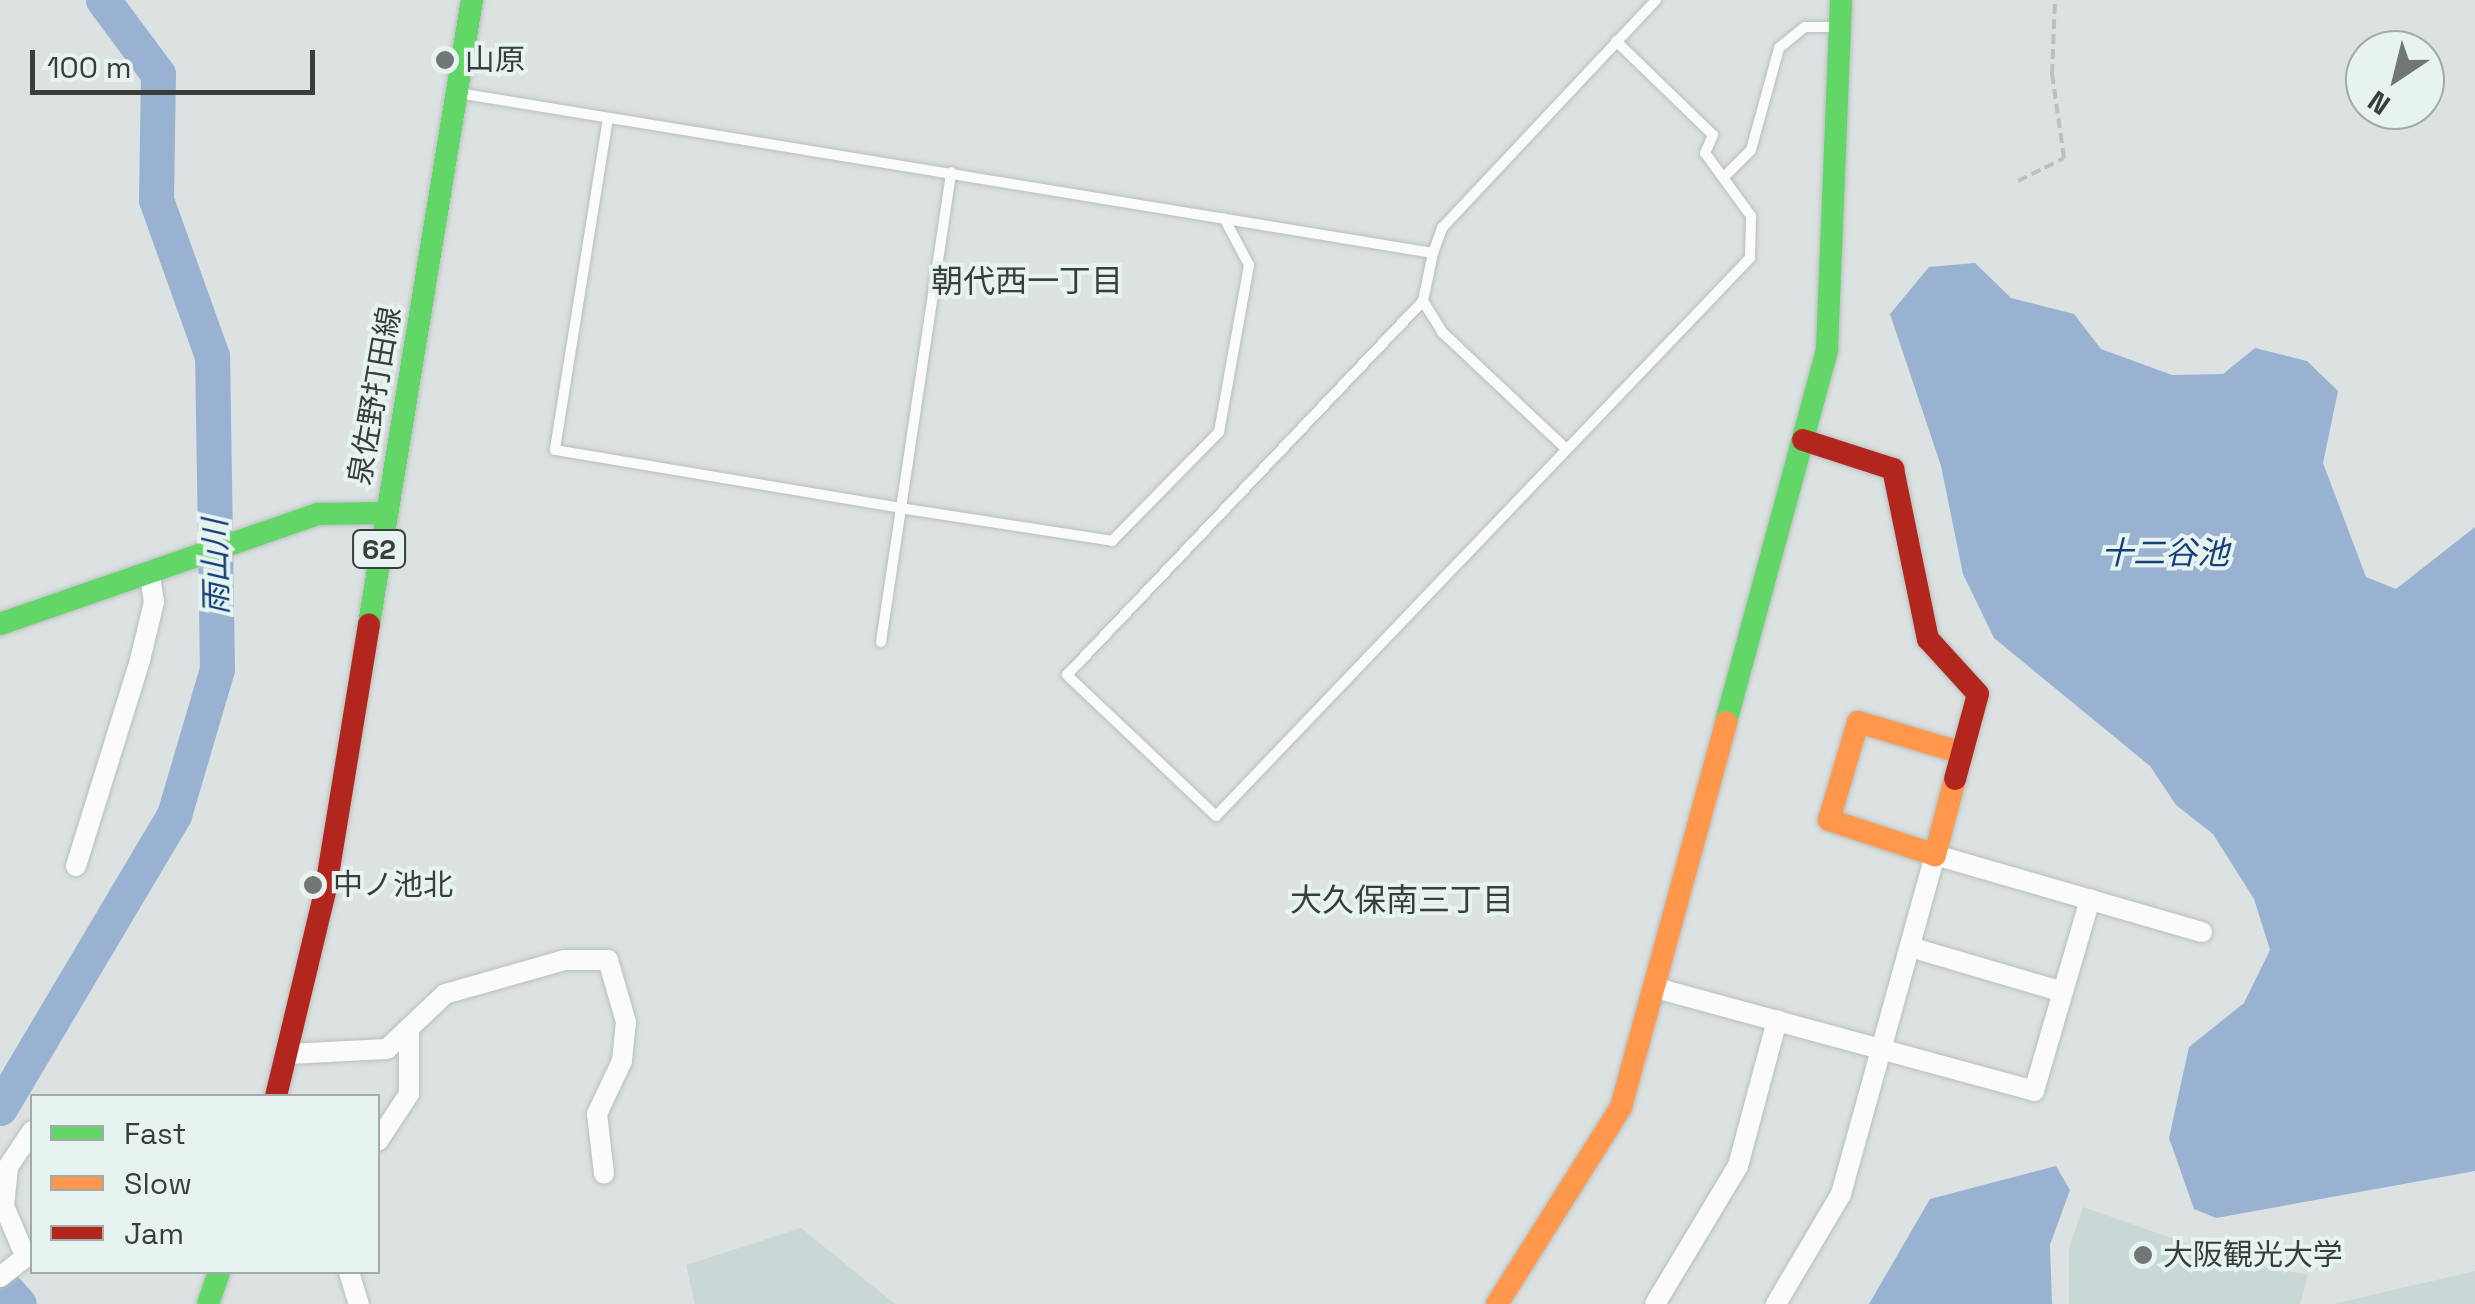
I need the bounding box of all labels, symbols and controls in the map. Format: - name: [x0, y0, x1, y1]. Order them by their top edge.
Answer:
- scale bar: [35, 30, 320, 92]
- north arrow: [2345, 30, 2445, 130]
- place label: 山原: [465, 42, 525, 78]
- text: 100 m: [47, 48, 132, 87]
- marker: 山原: [434, 49, 456, 71]
- text: N: [2361, 83, 2397, 123]
- district label: 朝代西一丁目: [931, 262, 1123, 300]
- street label: 泉佐野打田線: [342, 304, 408, 488]
- water label: 雨山川: [196, 519, 236, 615]
- road number: 62: [352, 526, 406, 572]
- water label: 十二谷池: [2101, 534, 2229, 572]
- place label: 中ノ池北: [333, 867, 453, 903]
- marker: 中ノ池北: [302, 874, 324, 896]
- district label: 大久保南三丁目: [1290, 881, 1514, 919]
- legend: [30, 1094, 380, 1274]
- text: Fast: [124, 1114, 186, 1153]
- text: Slow: [124, 1164, 192, 1203]
- text: Jam: [124, 1214, 184, 1253]
- place label: 大阪観光大学: [2163, 1237, 2343, 1273]
- marker: 大阪観光大学: [2132, 1244, 2154, 1266]

